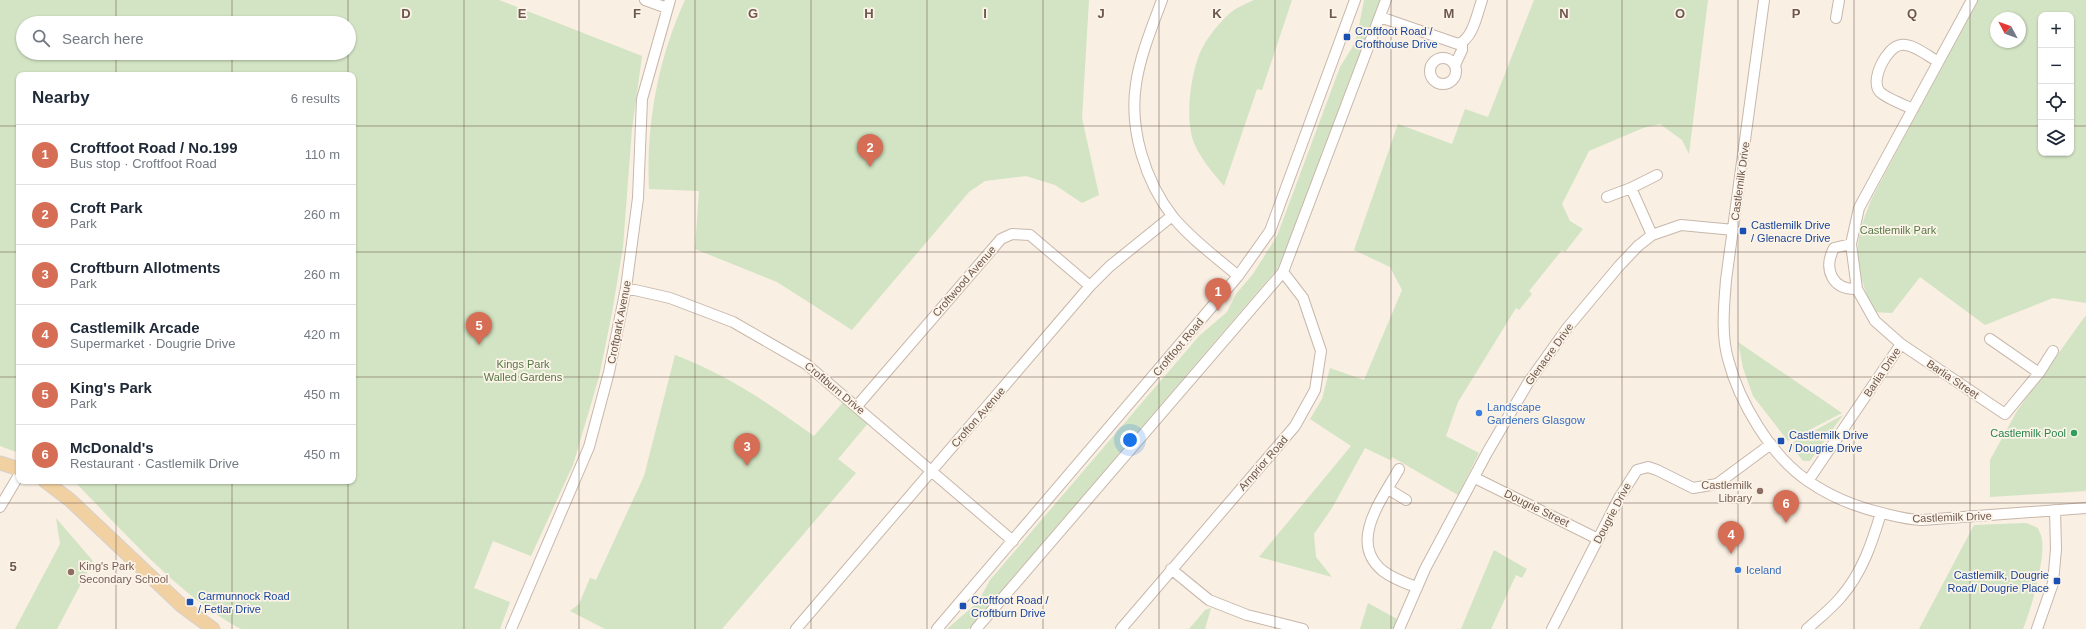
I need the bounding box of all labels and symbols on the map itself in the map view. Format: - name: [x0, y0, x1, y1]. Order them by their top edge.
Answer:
- text: D: [401, 6, 411, 21]
- text: E: [518, 6, 527, 21]
- text: F: [633, 6, 641, 21]
- text: G: [748, 6, 758, 21]
- text: H: [864, 6, 874, 21]
- text: I: [983, 6, 987, 21]
- text: J: [1097, 6, 1105, 21]
- text: K: [1212, 6, 1222, 21]
- text: L: [1329, 6, 1337, 21]
- text: M: [1444, 6, 1454, 21]
- text: N: [1559, 6, 1569, 21]
- text: O: [1675, 6, 1685, 21]
- text: P: [1792, 6, 1801, 21]
- text: Q: [1907, 6, 1917, 21]
- north arrow: [1990, 12, 2026, 48]
- place label: Croftfoot Road / Crofthouse Drive: [1355, 25, 1438, 50]
- marker: Croftfoot Road / Crofthouse Drive: [1342, 32, 1352, 42]
- pin: 2: [857, 134, 883, 167]
- street label: Castlemilk Drive: [1729, 141, 1751, 221]
- place label: Castlemilk Drive / Glenacre Drive: [1751, 219, 1830, 244]
- park label: Castlemilk Park: [1860, 224, 1937, 236]
- marker: Castlemilk Drive / Glenacre Drive: [1738, 226, 1748, 236]
- street label: Croftwood Avenue: [930, 243, 998, 319]
- pin: 1: [1205, 278, 1231, 311]
- street label: Croftpark Avenue: [605, 279, 633, 365]
- pin: 5: [466, 312, 492, 345]
- street label: Croftfoot Road: [1150, 316, 1206, 378]
- street label: Glenacre Drive: [1523, 321, 1575, 387]
- street label: Barlia Drive: [1861, 345, 1903, 399]
- street label: Barlia Street: [1925, 357, 1981, 401]
- park label: Kings Park Walled Gardens: [484, 358, 563, 383]
- street label: Croftburn Drive: [803, 359, 867, 417]
- street label: Crofton Avenue: [949, 385, 1007, 449]
- place label: Landscape Gardeners Glasgow: [1487, 401, 1585, 426]
- marker: Landscape Gardeners Glasgow: [1474, 408, 1484, 418]
- place label: Castlemilk Pool: [1990, 427, 2066, 439]
- marker: Castlemilk Pool: [2069, 428, 2079, 438]
- place label: Castlemilk Drive / Dougrie Drive: [1789, 429, 1868, 454]
- your location: [1120, 430, 1140, 450]
- pin: 3: [734, 433, 760, 466]
- street label: Arnprior Road: [1236, 433, 1290, 493]
- marker: Castlemilk Drive / Dougrie Drive: [1776, 436, 1786, 446]
- place label: Castlemilk Library: [1701, 479, 1752, 504]
- street label: Dougrie Drive: [1591, 480, 1633, 546]
- marker: Castlemilk Library: [1755, 486, 1765, 496]
- street label: Dougrie Street: [1502, 487, 1572, 529]
- pin: 6: [1773, 490, 1799, 523]
- street label: Castlemilk Drive: [1912, 510, 1992, 524]
- pin: 4: [1718, 521, 1744, 554]
- text: 5: [9, 559, 17, 574]
- place label: King's Park Secondary School: [79, 560, 168, 585]
- place label: Iceland: [1746, 564, 1781, 576]
- marker: Iceland: [1733, 565, 1743, 575]
- marker: King's Park Secondary School: [66, 567, 76, 577]
- place label: Castlemilk, Dougrie Road/ Dougrie Place: [1947, 569, 2049, 594]
- marker: Castlemilk, Dougrie Road/ Dougrie Place: [2052, 576, 2062, 586]
- place label: Carmunnock Road / Fetlar Drive: [198, 590, 290, 615]
- place label: Croftfoot Road / Croftburn Drive: [971, 594, 1050, 619]
- marker: Carmunnock Road / Fetlar Drive: [185, 597, 195, 607]
- marker: Croftfoot Road / Croftburn Drive: [958, 601, 968, 611]

